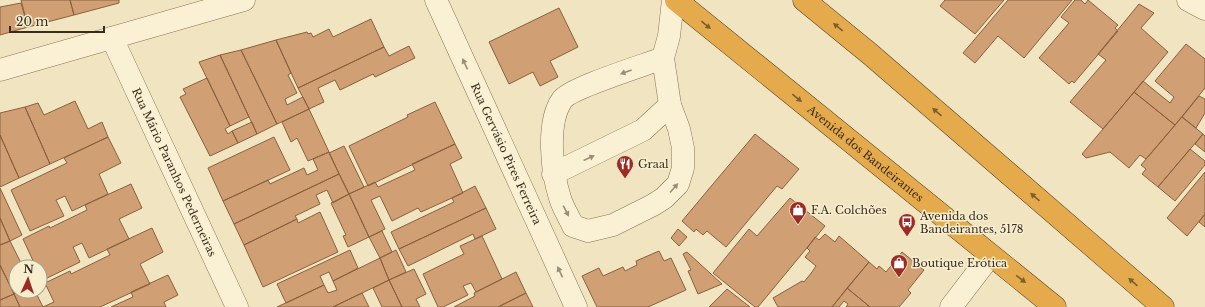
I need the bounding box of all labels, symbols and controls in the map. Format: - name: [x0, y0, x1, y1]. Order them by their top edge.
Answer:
- scale bar: [10, 8, 104, 34]
- text: 20 m: [16, 14, 48, 29]
- one-way arrow: [701, 20, 712, 29]
- one-way arrow: [832, 23, 843, 32]
- one-way arrow: [462, 59, 468, 70]
- one-way arrow: [620, 69, 632, 75]
- street label: Rua Gervásio Pires Ferreira: [468, 81, 545, 228]
- street label: Rua Mário Paranhos Pederneiras: [129, 86, 220, 259]
- one-way arrow: [792, 94, 803, 103]
- street label: Avenida dos Bandeirantes: [804, 102, 927, 205]
- one-way arrow: [931, 107, 942, 116]
- restaurant icon: Graal: [615, 154, 635, 179]
- one-way arrow: [583, 155, 594, 161]
- place label: Graal: [638, 157, 669, 171]
- one-way arrow: [669, 182, 678, 193]
- one-way arrow: [1030, 192, 1040, 201]
- shop icon: F.A. Colchões: [788, 200, 808, 225]
- place label: F.A. Colchões: [811, 203, 887, 217]
- one-way arrow: [563, 205, 569, 217]
- place label: Avenida dos Bandeirantes, 5178: [919, 209, 1023, 236]
- bus stop icon: Avenida dos Bandeirantes, 5178: [897, 212, 917, 237]
- shop icon: Boutique Erótica: [889, 253, 909, 278]
- place label: Boutique Erótica: [912, 256, 1008, 270]
- north arrow: [8, 259, 48, 299]
- text: N: [23, 262, 35, 276]
- one-way arrow: [557, 266, 563, 277]
- one-way arrow: [1016, 275, 1027, 283]
- one-way arrow: [1128, 277, 1139, 286]

